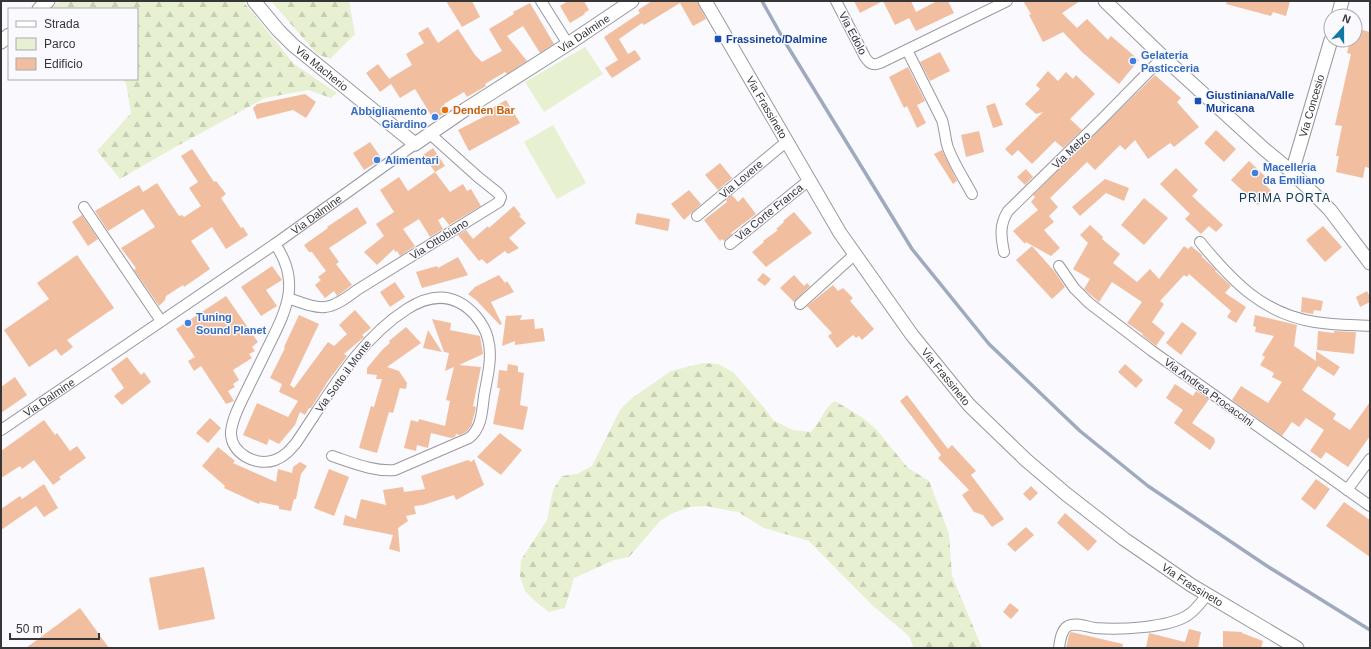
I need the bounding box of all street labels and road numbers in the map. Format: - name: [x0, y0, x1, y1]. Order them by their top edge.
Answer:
- street label: Via Edolo: [837, 9, 869, 57]
- street label: Via Dalmine: [556, 12, 612, 55]
- street label: Via Macherio: [293, 44, 351, 93]
- street label: Via Concesio: [1297, 73, 1326, 139]
- street label: Via Frassineto: [744, 74, 790, 141]
- street label: Via Melzo: [1050, 129, 1092, 171]
- street label: Via Lovere: [717, 158, 765, 200]
- street label: Via Corte Franca: [733, 181, 806, 243]
- street label: Via Dalmine: [289, 192, 344, 237]
- street label: Via Ottobiano: [408, 216, 470, 262]
- street label: Via Sotto il Monte: [313, 338, 373, 414]
- street label: Via Frassineto: [919, 346, 973, 408]
- street label: Via Andrea Procaccini: [1162, 356, 1256, 428]
- street label: Via Dalmine: [21, 376, 77, 419]
- street label: Via Frassineto: [1160, 561, 1225, 609]

